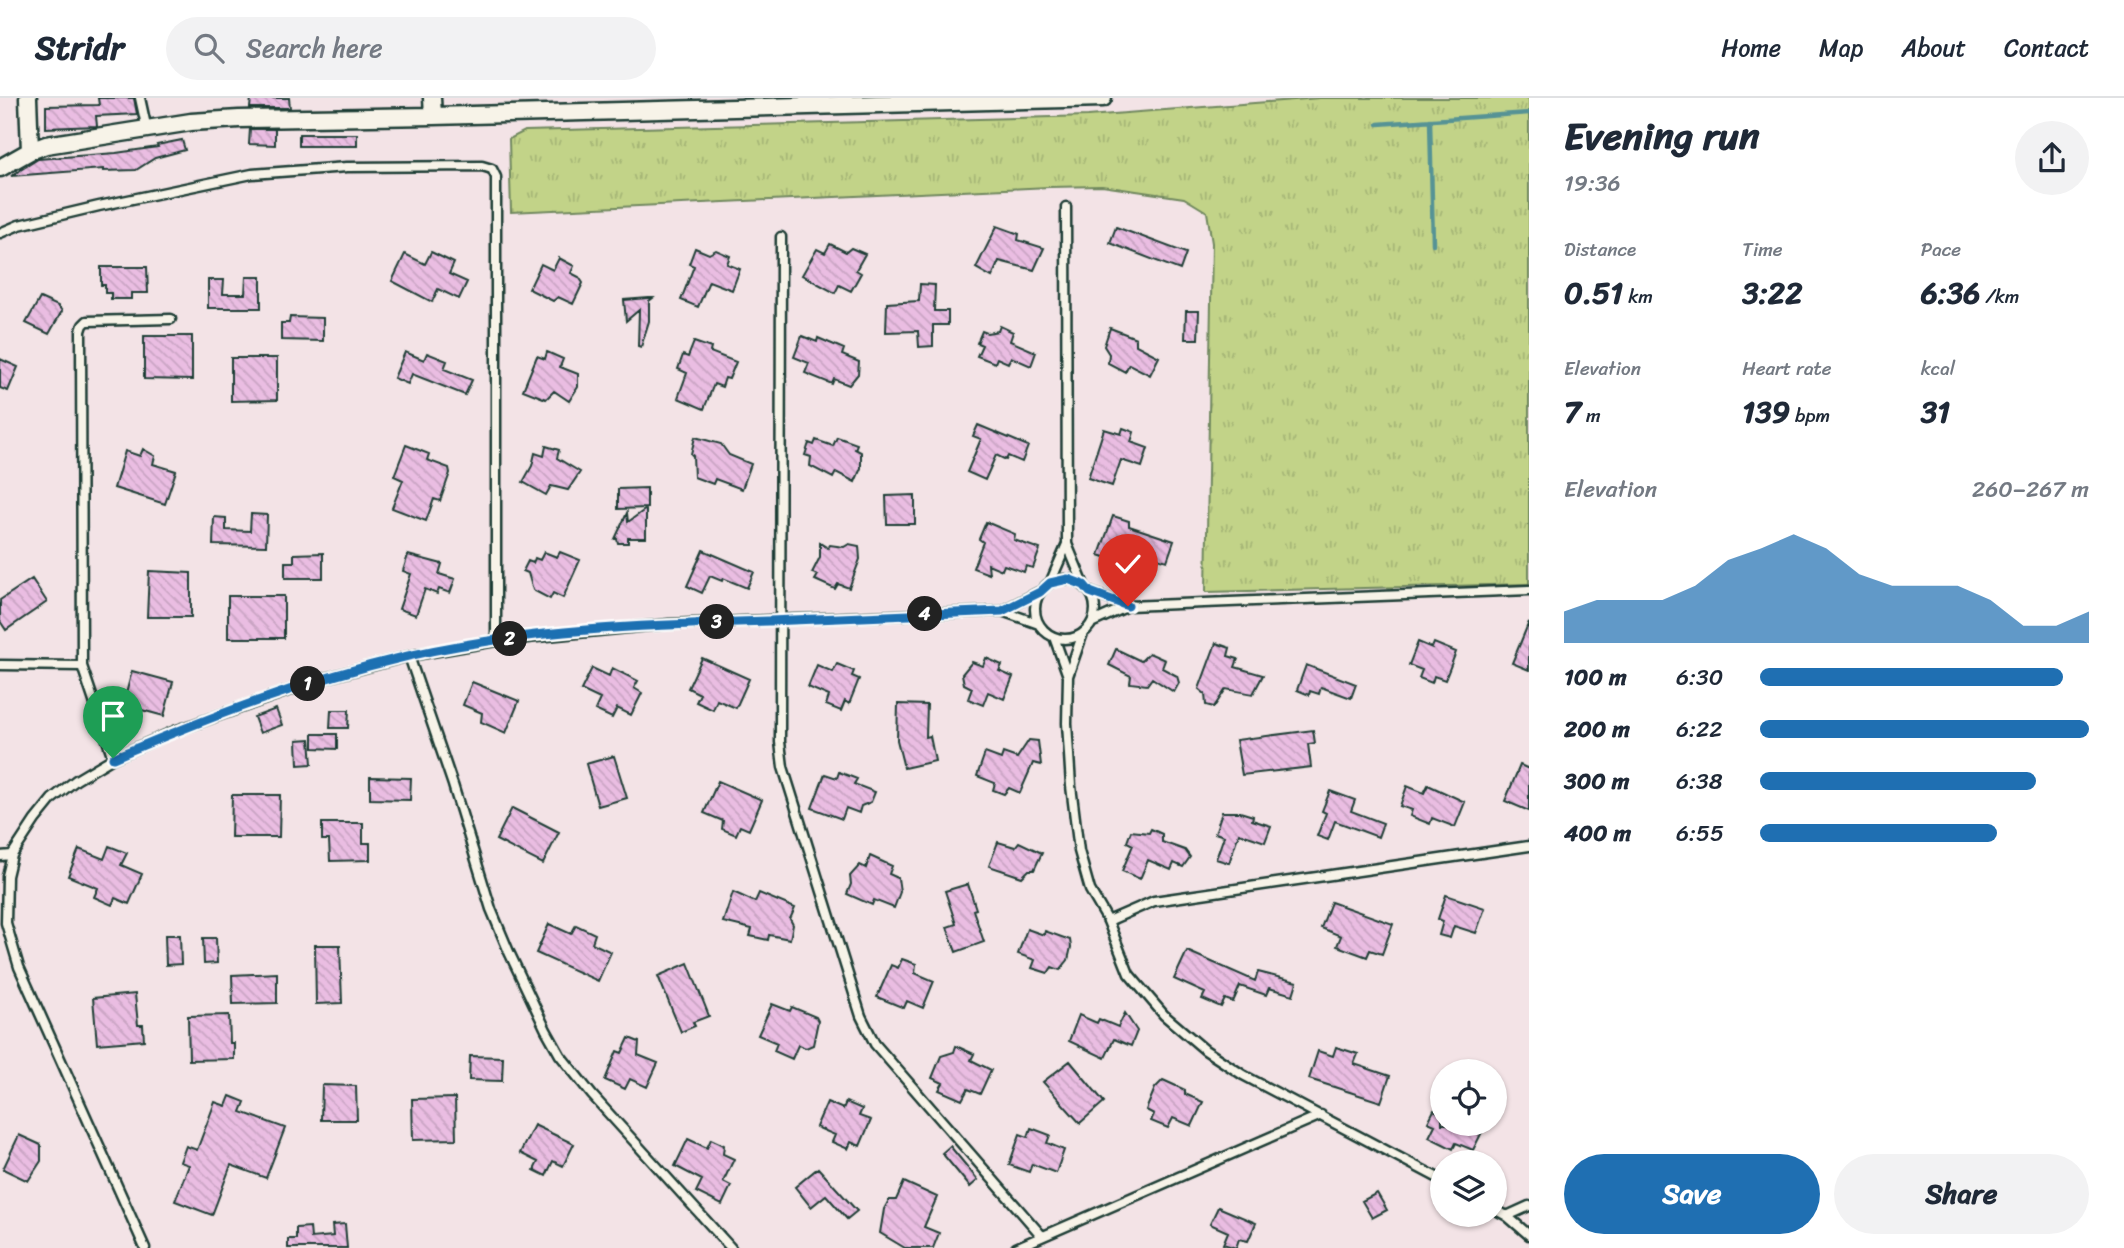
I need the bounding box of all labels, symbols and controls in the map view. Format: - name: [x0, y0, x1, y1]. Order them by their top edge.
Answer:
- search box: [166, 17, 656, 80]
- text: Stridr: [35, 19, 124, 77]
- text: Search here: [246, 25, 383, 71]
- text: Home: [1721, 27, 1781, 69]
- text: Map: [1819, 27, 1863, 69]
- text: About: [1901, 27, 1966, 69]
- text: Contact: [2004, 27, 2089, 69]
- icon: search: [190, 29, 228, 67]
- text: Evening run: [1564, 103, 1760, 170]
- button: share: [2015, 121, 2089, 195]
- text: 19:36: [1564, 163, 1621, 204]
- text: Distance: [1564, 233, 1636, 266]
- text: Time: [1742, 233, 1783, 266]
- text: Pace: [1921, 233, 1961, 266]
- text: 0.51: [1564, 266, 1623, 320]
- text: 3:22: [1742, 266, 1802, 320]
- text: 6:36: [1921, 266, 1980, 320]
- text: km: [1623, 280, 1653, 313]
- text: /km: [1980, 280, 2019, 313]
- text: Elevation: [1564, 352, 1641, 385]
- text: Heart rate: [1742, 352, 1832, 385]
- text: kcal: [1921, 352, 1955, 385]
- text: 7: [1564, 385, 1581, 439]
- text: 139: [1742, 385, 1790, 439]
- text: 31: [1921, 385, 1950, 439]
- text: m: [1581, 399, 1601, 432]
- text: bpm: [1790, 399, 1830, 432]
- text: Elevation: [1564, 469, 1657, 510]
- text: 260–267 m: [1972, 469, 2089, 510]
- pin: [1098, 534, 1158, 606]
- icon: check: [1109, 545, 1147, 583]
- pin: 4: [908, 596, 942, 632]
- text: 4: [919, 597, 930, 630]
- pin: 3: [700, 604, 734, 640]
- text: 3: [711, 605, 722, 638]
- pin: 2: [492, 622, 528, 656]
- text: 2: [504, 622, 515, 655]
- text: 100 m: [1564, 657, 1627, 698]
- text: 6:30: [1676, 657, 1723, 698]
- pin: 1: [290, 666, 326, 702]
- text: 1: [303, 667, 312, 700]
- pin: [83, 686, 143, 758]
- icon: arrive: [94, 697, 132, 735]
- text: 200 m: [1564, 709, 1630, 750]
- text: 6:22: [1676, 709, 1723, 750]
- text: 300 m: [1564, 761, 1629, 802]
- text: 6:38: [1676, 761, 1723, 802]
- text: 400 m: [1564, 813, 1631, 854]
- text: 6:55: [1676, 813, 1724, 854]
- map controls: [1430, 1059, 1507, 1227]
- button: locate: [1430, 1059, 1507, 1136]
- button: layers: [1430, 1150, 1507, 1227]
- button: Save: [1564, 1154, 1820, 1234]
- button: Share: [1834, 1154, 2089, 1234]

